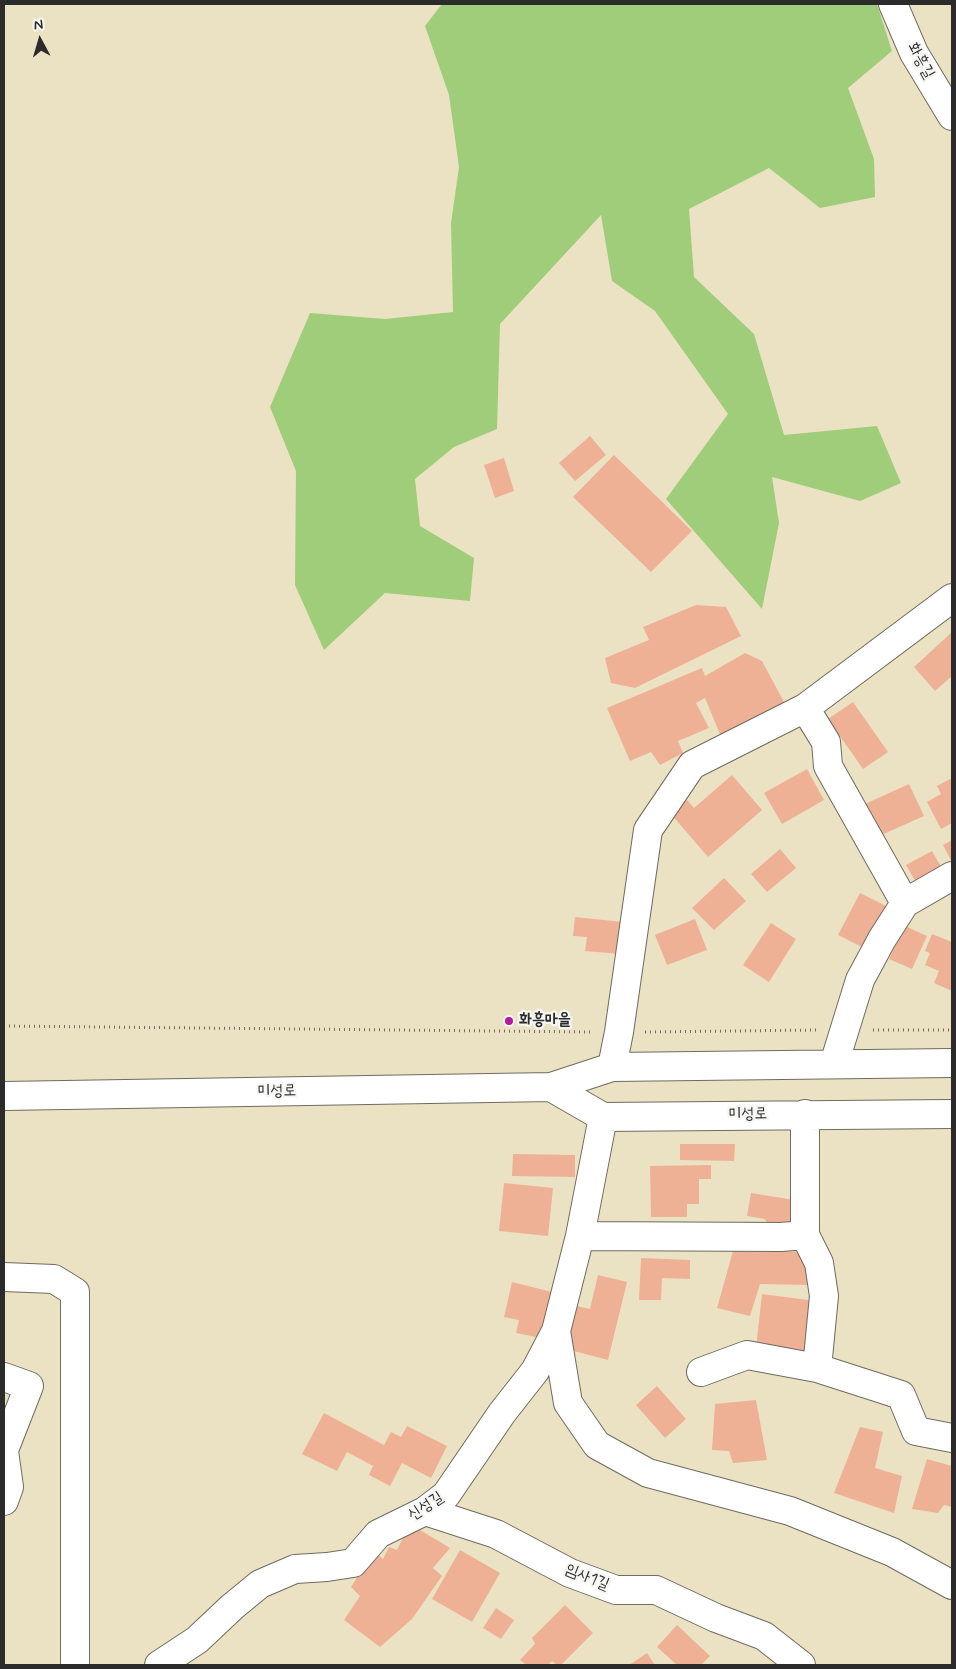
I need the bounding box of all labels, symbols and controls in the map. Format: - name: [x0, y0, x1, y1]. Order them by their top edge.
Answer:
- north arrow: [15, 15, 65, 65]
- text: N: [33, 16, 44, 35]
- street label: 화흥길: [902, 39, 938, 83]
- place label: 화흥마을: [519, 1011, 570, 1031]
- marker: 화흥마을: [503, 1015, 515, 1027]
- street label: 미성로: [258, 1082, 296, 1102]
- street label: 미성로: [729, 1105, 767, 1125]
- street label: 신성길: [405, 1488, 447, 1526]
- street label: 임사1길: [562, 1561, 612, 1595]

